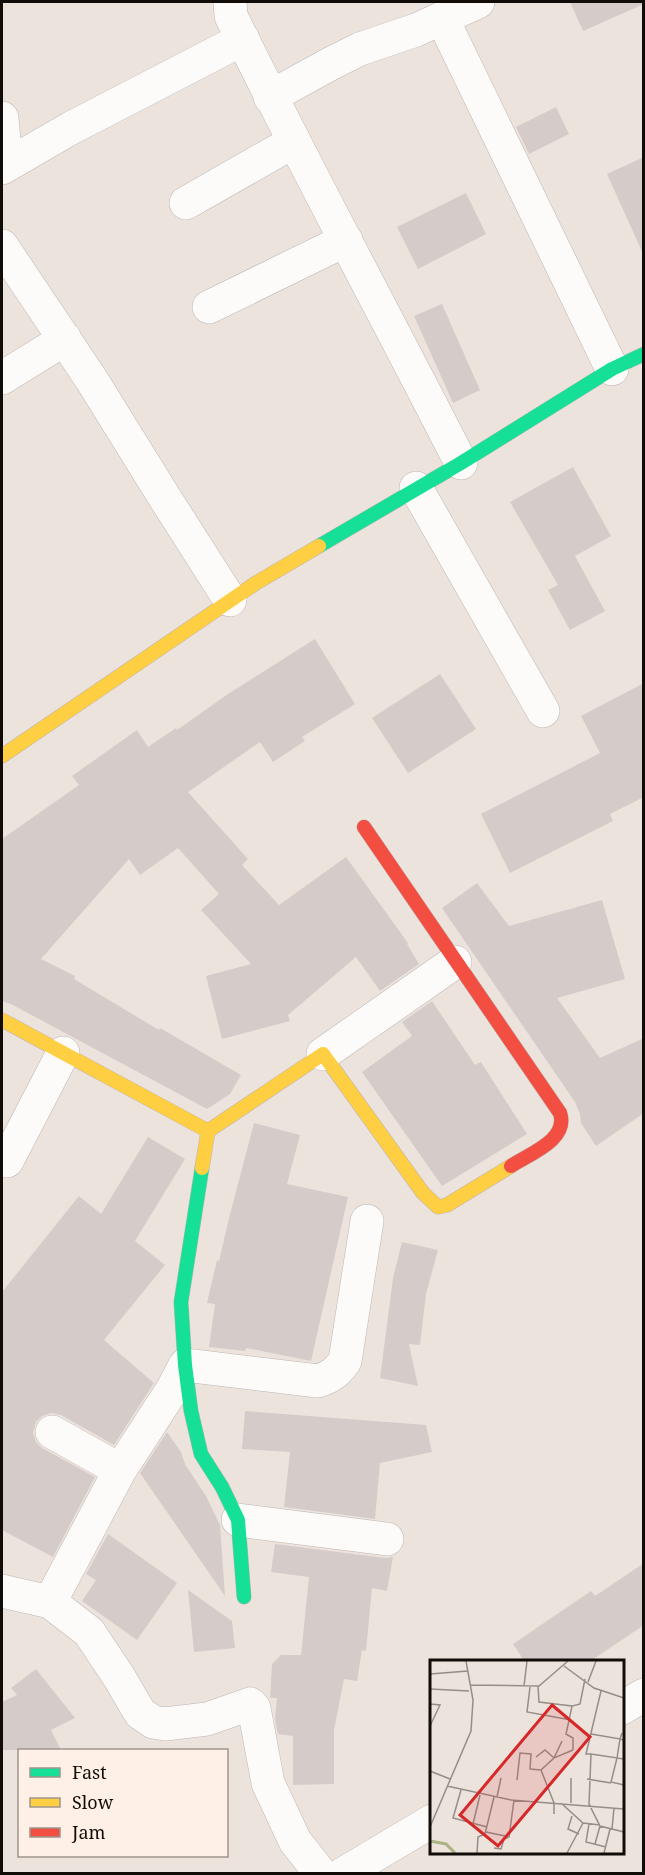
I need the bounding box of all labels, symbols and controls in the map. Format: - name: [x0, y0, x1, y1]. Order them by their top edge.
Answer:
- inset map: [430, 1660, 624, 1854]
- legend: [18, 1749, 228, 1857]
- text: Fast: [72, 1760, 107, 1784]
- text: Slow: [72, 1790, 114, 1814]
- text: Jam: [71, 1820, 106, 1844]

